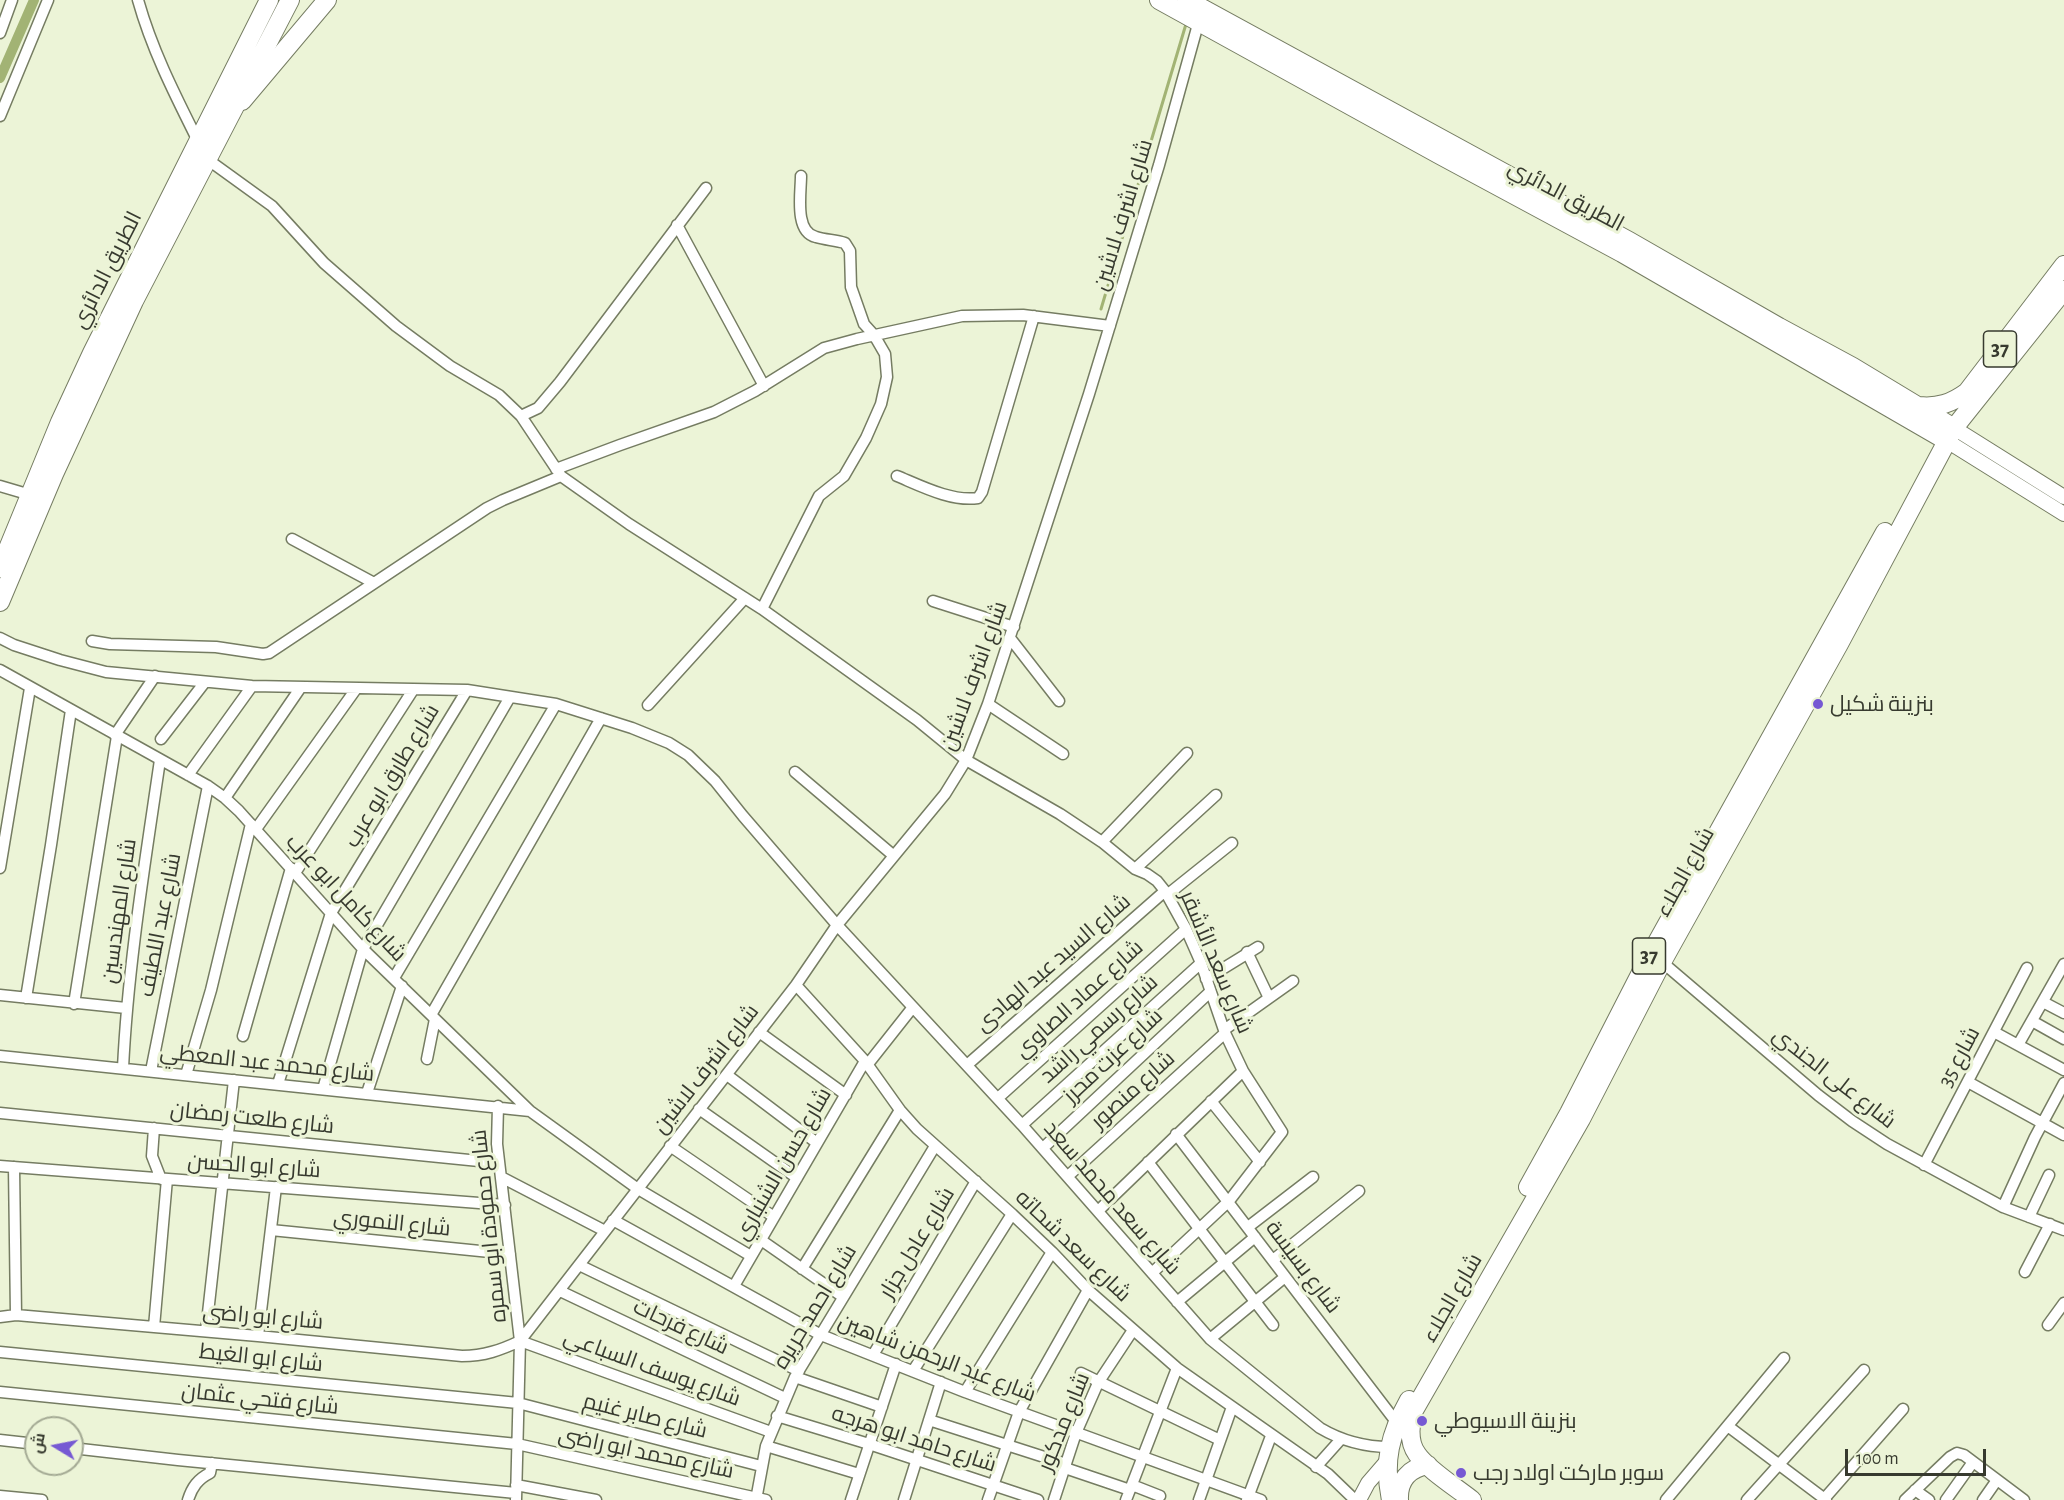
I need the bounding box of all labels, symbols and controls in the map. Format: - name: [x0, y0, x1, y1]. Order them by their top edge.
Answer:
- street label: شارع اشرف لاشين: [1087, 136, 1159, 294]
- street label: الطريق الدائري: [1503, 154, 1629, 238]
- street label: الطريق الدائري: [66, 207, 148, 333]
- road number: 37: [1984, 331, 2016, 367]
- street label: شارع اشرف لاشين: [935, 598, 1013, 754]
- place label: بنزينة شكيل: [1830, 691, 1934, 717]
- marker: بنزينة شكيل: [1811, 697, 1825, 711]
- street label: شارع طارق ابو عرب: [339, 700, 445, 852]
- street label: شارع الجلاء: [1650, 823, 1720, 921]
- street label: شارع كامل ابو عرب: [280, 829, 412, 967]
- street label: شارع المهندسين: [96, 837, 142, 985]
- street label: شارع عبد اللطيف: [133, 851, 187, 999]
- street label: شارع سعد الأشقر: [1174, 887, 1258, 1037]
- street label: شارع السيد عبد الهادى: [970, 888, 1136, 1038]
- street label: شارع عماد الصاوي: [1009, 934, 1149, 1064]
- road number: 37: [1632, 938, 1666, 974]
- street label: شارع رسمي راشد: [1034, 969, 1164, 1089]
- street label: شارع اشرف لاشين: [647, 999, 765, 1139]
- street label: شارع عزت محرز: [1058, 1003, 1168, 1109]
- street label: شارع على الجندي: [1767, 1022, 1901, 1134]
- street label: شارع 35: [1932, 1022, 1986, 1092]
- street label: شارع محمد عبد المعطي: [158, 1039, 376, 1087]
- street label: شارع منصور: [1085, 1045, 1181, 1135]
- street label: شارع حسن الشنباري: [729, 1083, 837, 1245]
- street label: شارع طلعت رمضان: [169, 1096, 335, 1140]
- street label: شارع سعد محمد سعد: [1038, 1116, 1186, 1280]
- street label: شارع حمودة ابو سمره: [466, 1128, 512, 1324]
- street label: شارع ابو الحسن: [186, 1148, 322, 1184]
- street label: شارع عادل جزار: [873, 1183, 961, 1303]
- street label: شارع سعد شحاته: [1010, 1184, 1136, 1308]
- street label: شارع النموري: [332, 1204, 452, 1242]
- street label: شارع بسيسة: [1260, 1215, 1346, 1319]
- street label: شارع احمد حريره: [768, 1240, 862, 1374]
- street label: شارع الجلاء: [1416, 1249, 1488, 1347]
- street label: شارع فرحات: [629, 1293, 733, 1361]
- street label: شارع ابو راضى: [202, 1299, 324, 1335]
- street label: شارع عبد الرحمن شاهين: [834, 1308, 1040, 1408]
- street label: شارع يوسف السباعي: [560, 1324, 744, 1412]
- street label: شارع ابو الغيط: [198, 1338, 324, 1378]
- street label: شارع مدكور: [1032, 1369, 1096, 1475]
- street label: شارع فتحي عثمان: [180, 1378, 340, 1420]
- street label: شارع صابر غنيم: [580, 1388, 710, 1444]
- street label: شارع حامد ابو هرجه: [828, 1400, 1000, 1478]
- place label: بنزينة الاسيوطي: [1434, 1408, 1577, 1434]
- marker: بنزينة الاسيوطي: [1415, 1414, 1429, 1428]
- north arrow: [24, 1416, 84, 1476]
- street label: شارع محمد ابو راضى: [556, 1422, 736, 1484]
- text: ش: [29, 1432, 48, 1455]
- scale bar: [1848, 1437, 1989, 1475]
- text: 100 m: [1856, 1450, 1899, 1468]
- place label: سوبر ماركت اولاد رجب: [1473, 1460, 1664, 1486]
- marker: سوبر ماركت اولاد رجب: [1454, 1466, 1468, 1480]

